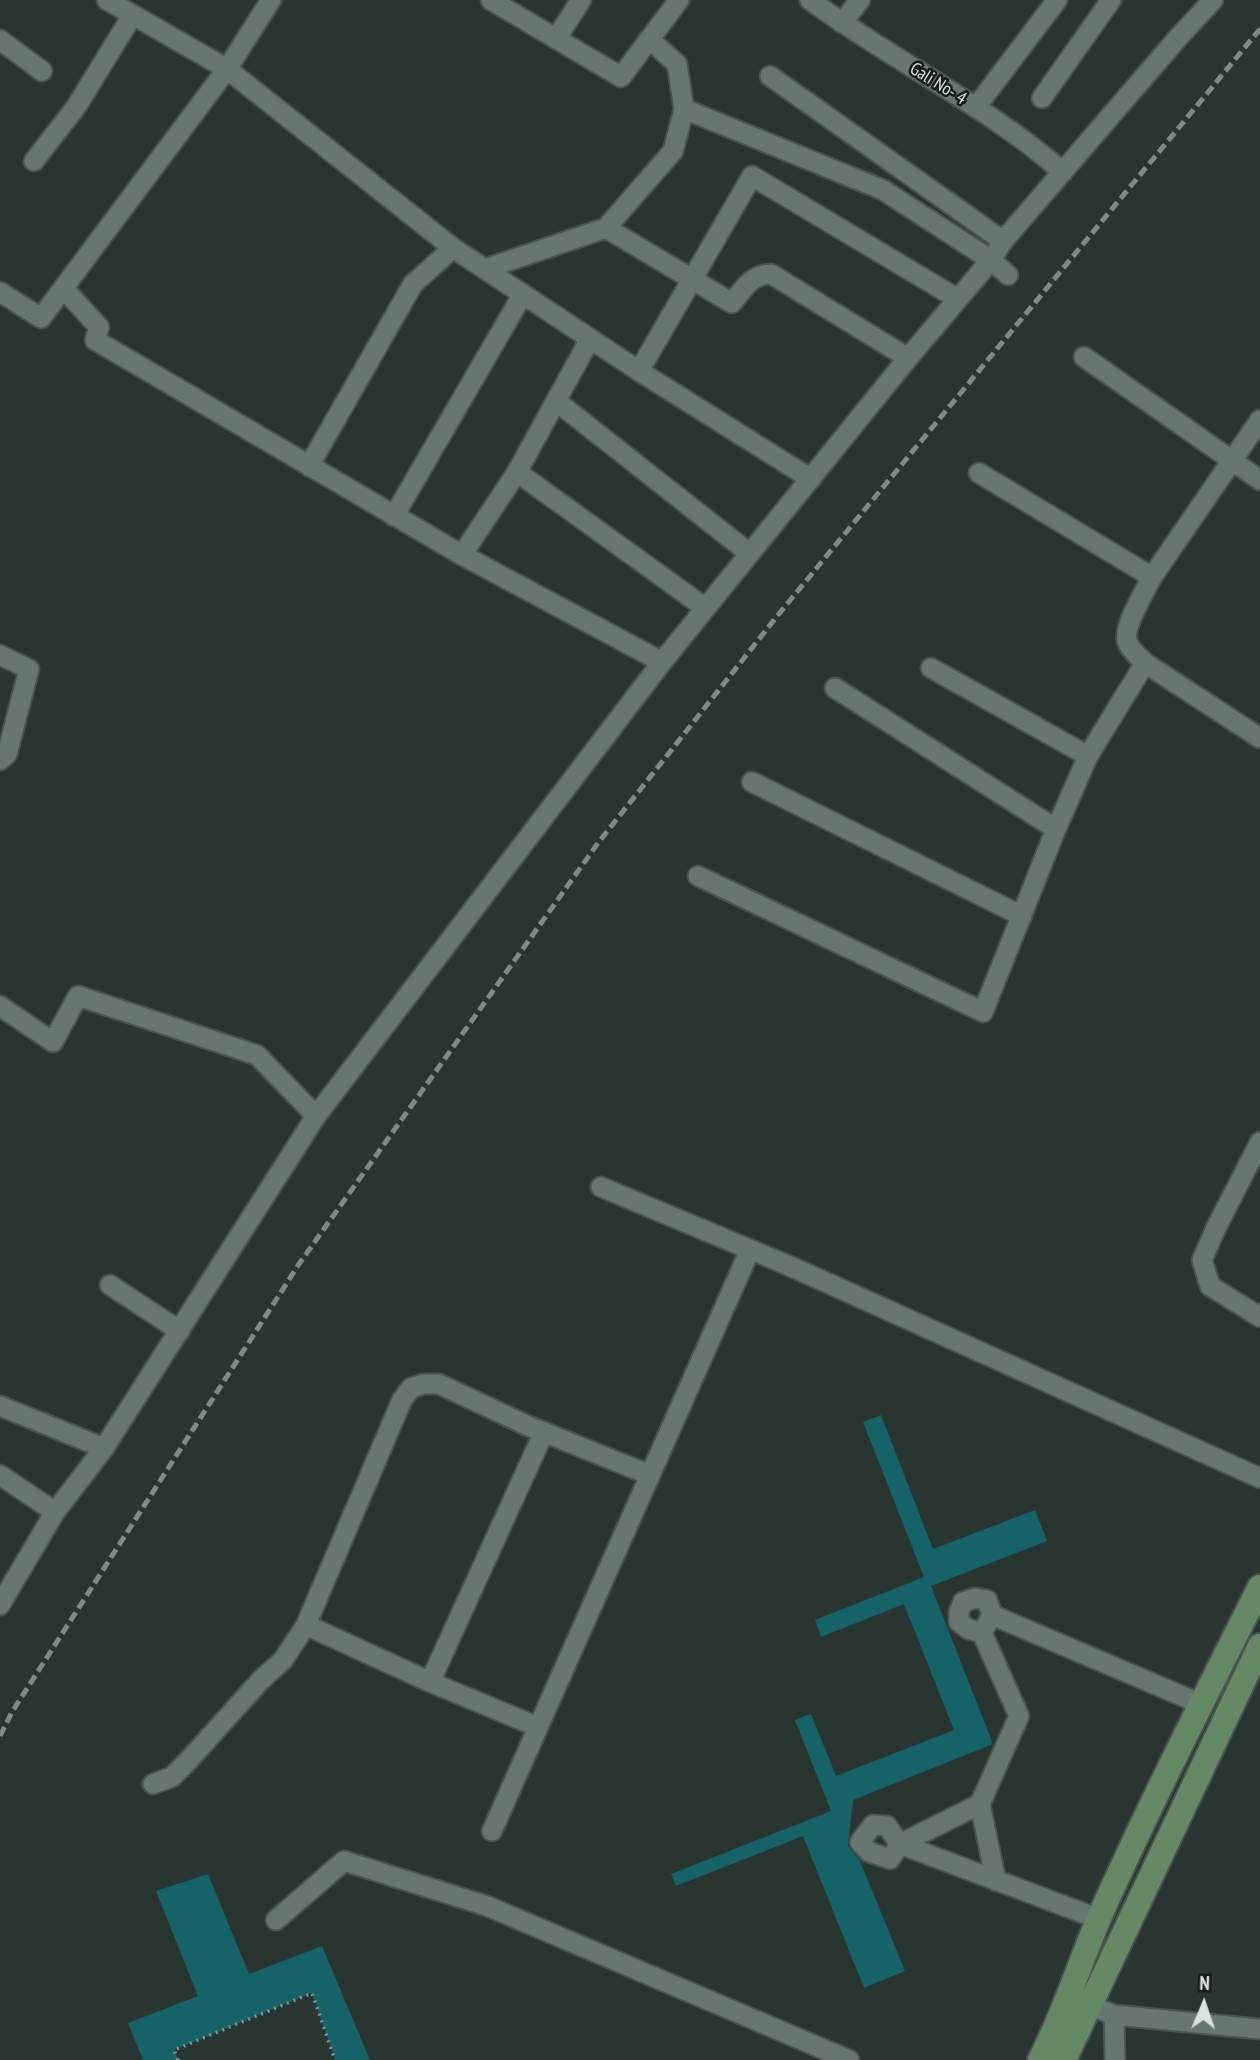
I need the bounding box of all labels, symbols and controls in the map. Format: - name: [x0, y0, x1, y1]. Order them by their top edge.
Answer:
- street label: Gali No- 4: [906, 58, 970, 110]
- north arrow: [1169, 1969, 1239, 2039]
- text: N: [1199, 1971, 1210, 1995]

